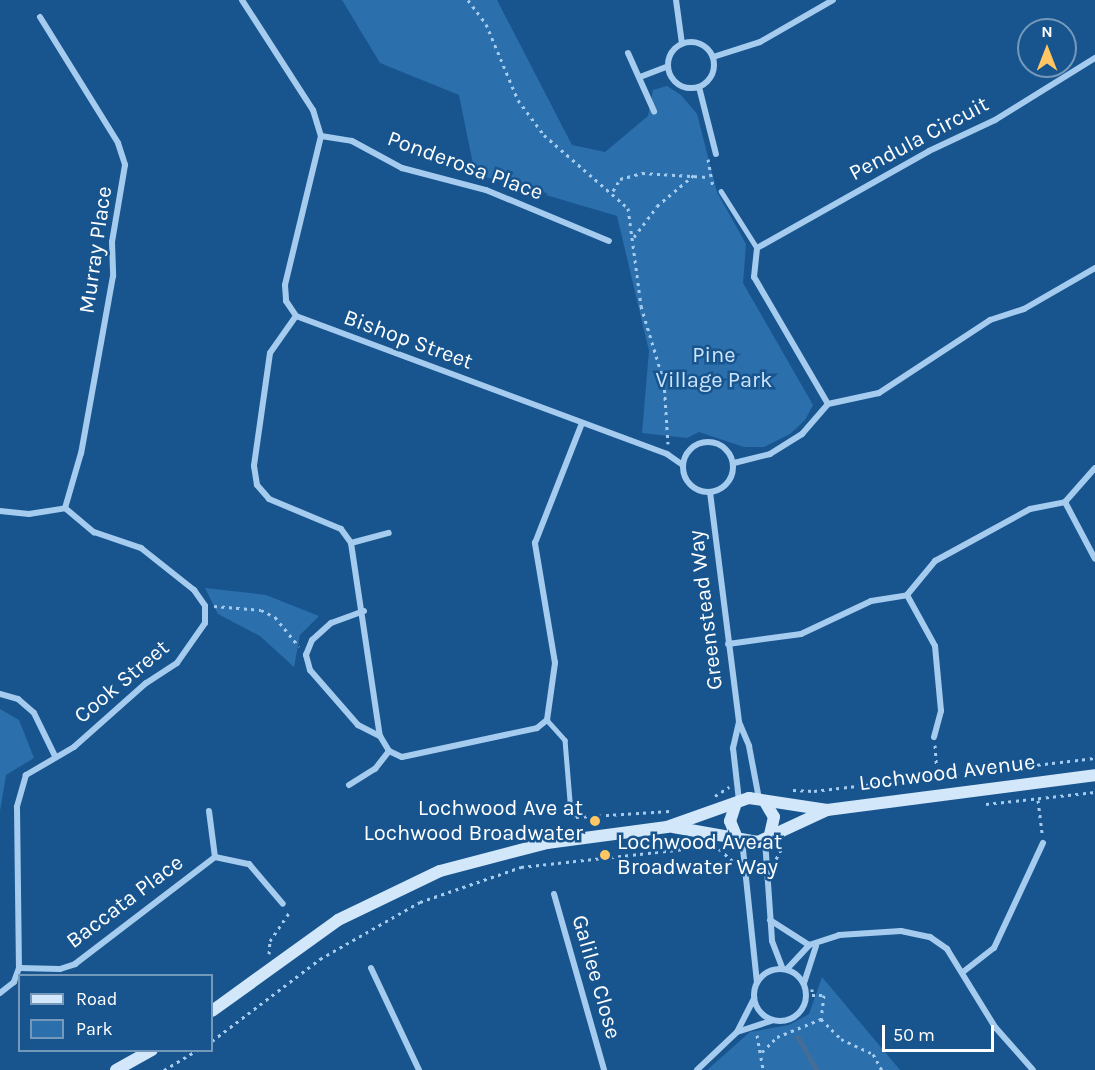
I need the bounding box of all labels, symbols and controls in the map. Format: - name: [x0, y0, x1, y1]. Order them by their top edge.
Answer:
- north arrow: [1017, 18, 1077, 78]
- text: N: [1041, 22, 1053, 41]
- street label: Pendula Circuit: [845, 91, 993, 187]
- street label: Ponderosa Place: [384, 126, 546, 206]
- street label: Murray Place: [74, 185, 118, 315]
- street label: Bishop Street: [340, 304, 476, 376]
- park label: Pine Village Park: [656, 342, 772, 394]
- street label: Greenstead Way: [683, 529, 729, 691]
- street label: Cook Street: [69, 635, 175, 729]
- street label: Lochwood Avenue: [857, 749, 1037, 797]
- place label: Lochwood Ave at Lochwood Broadwater: [363, 795, 583, 846]
- marker: Lochwood Ave at Lochwood Broadwater: [588, 814, 602, 828]
- place label: Lochwood Ave at Broadwater Way: [617, 829, 782, 880]
- marker: Lochwood Ave at Broadwater Way: [598, 848, 612, 862]
- street label: Baccata Place: [61, 850, 189, 954]
- street label: Galilee Close: [566, 912, 626, 1042]
- legend: [18, 974, 213, 1052]
- text: Road: [76, 988, 117, 1010]
- scale bar: [885, 1013, 998, 1051]
- text: Park: [76, 1018, 113, 1040]
- text: 50 m: [893, 1024, 935, 1046]

